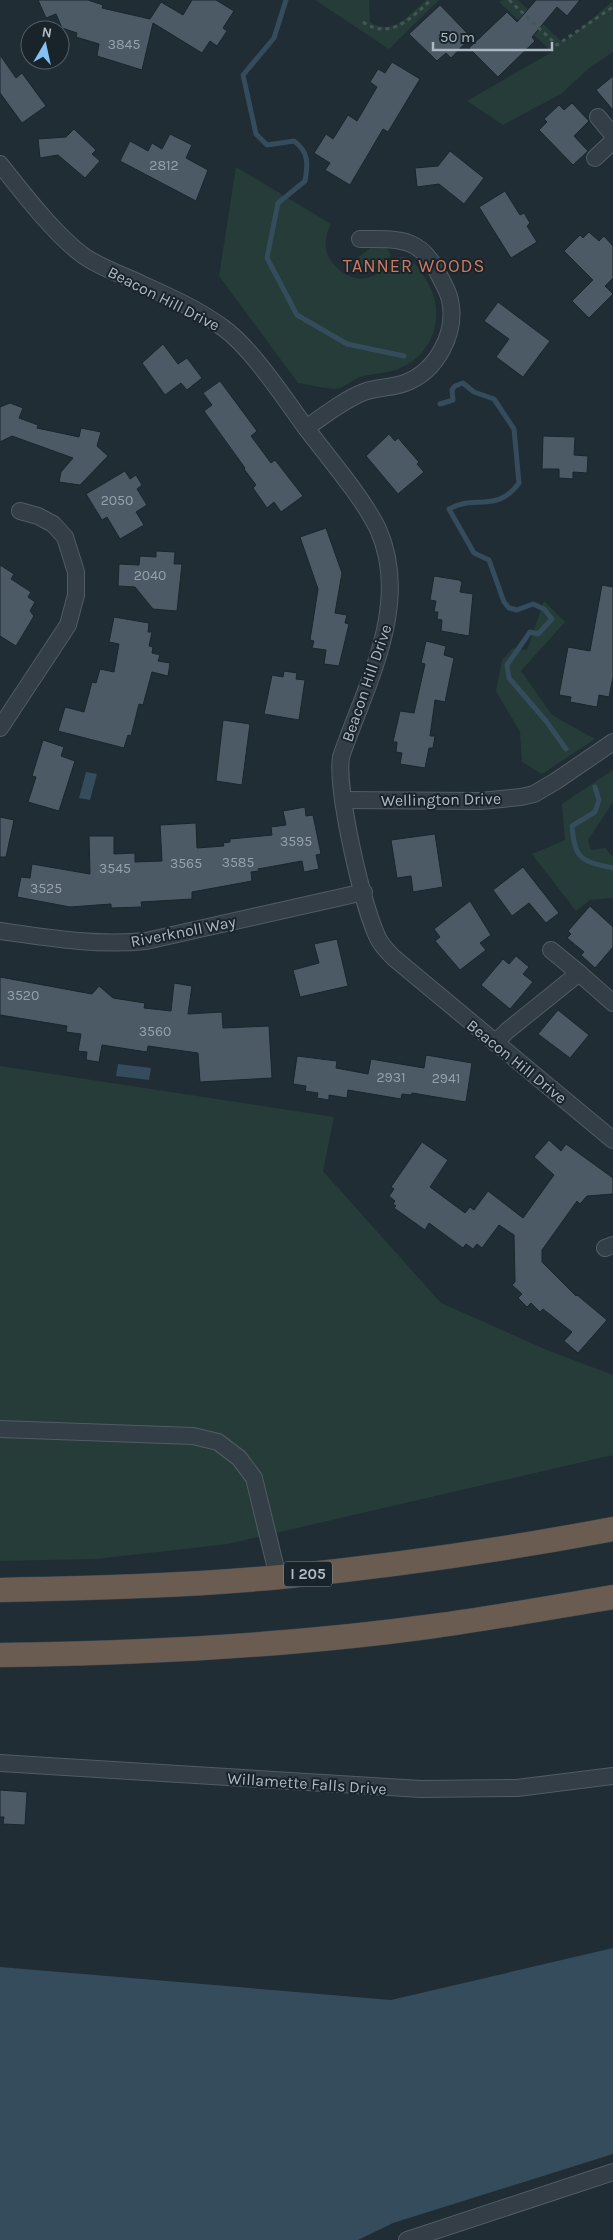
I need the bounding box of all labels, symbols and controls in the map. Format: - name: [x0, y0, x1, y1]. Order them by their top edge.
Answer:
- north arrow: [20, 20, 70, 70]
- scale bar: [433, 20, 552, 52]
- text: N: [41, 23, 53, 42]
- text: 50 m: [440, 28, 475, 46]
- house number: 3845: [108, 36, 140, 53]
- house number: 2812: [149, 157, 179, 174]
- district label: TANNER WOODS: [343, 255, 485, 277]
- street label: Beacon Hill Drive: [105, 262, 223, 335]
- house number: 2050: [101, 492, 133, 509]
- house number: 2040: [134, 567, 166, 584]
- street label: Beacon Hill Drive: [337, 622, 395, 744]
- street label: Wellington Drive: [381, 789, 501, 810]
- house number: 3595: [280, 833, 312, 850]
- house number: 3585: [222, 854, 254, 871]
- house number: 3565: [170, 855, 202, 872]
- house number: 3545: [99, 860, 131, 877]
- house number: 3525: [30, 880, 62, 897]
- street label: Riverknoll Way: [129, 912, 238, 951]
- house number: 3520: [7, 987, 39, 1004]
- street label: Beacon Hill Drive: [463, 1015, 570, 1107]
- house number: 3560: [139, 1023, 171, 1040]
- house number: 2931: [376, 1069, 406, 1086]
- house number: 2941: [432, 1070, 460, 1087]
- road number: I 205: [284, 1562, 332, 1586]
- street label: Willamette Falls Drive: [227, 1768, 387, 1799]

